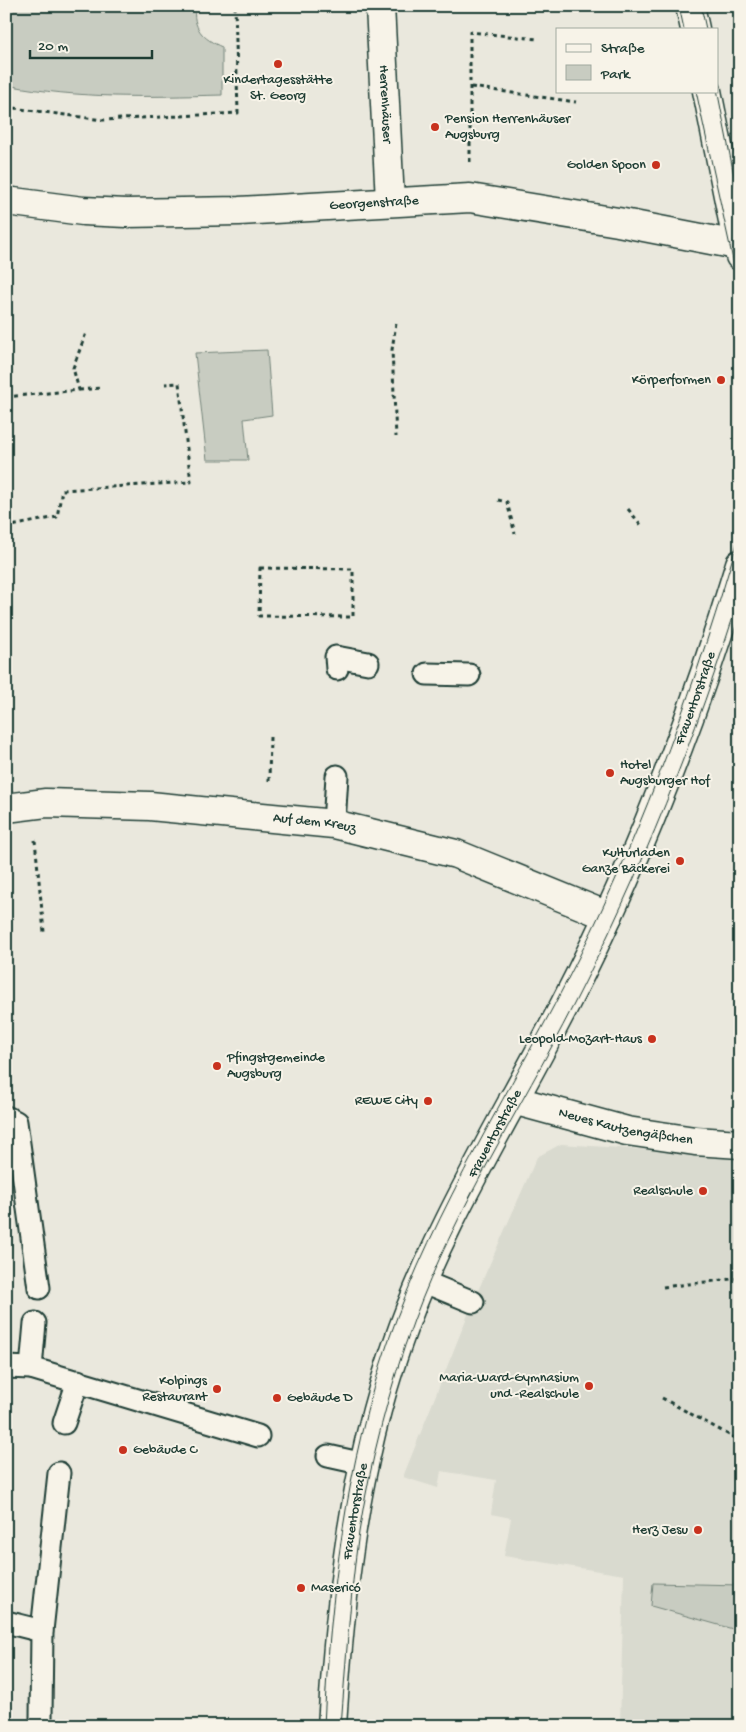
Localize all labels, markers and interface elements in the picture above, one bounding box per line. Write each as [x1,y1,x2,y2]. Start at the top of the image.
scale bar [30,28,152,60]
legend [556,28,718,92]
text: 20 m [38,38,68,56]
text: Straße [601,40,645,58]
marker: Kindertagesstätte St. Georg [272,58,284,70]
street label: Herrenhäuser [375,64,396,144]
text: Park [600,66,631,84]
place label: Kindertagesstätte St. Georg [224,72,333,105]
place label: Pension Herrenhäuser Augsburg [444,111,571,144]
marker: Pension Herrenhäuser Augsburg [429,121,441,133]
place label: Golden Spoon [567,157,646,174]
marker: Golden Spoon [650,159,662,171]
street label: Georgenstraße [329,192,420,214]
place label: Körperformen [632,372,711,389]
marker: Körperformen [715,374,727,386]
street label: Frauentorstraße [671,649,720,748]
place label: Hotel Augsburger Hof [620,757,712,790]
marker: Hotel Augsburger Hof [604,767,616,779]
street label: Auf dem Kreuz [272,810,359,838]
place label: Kulturladen Ganze Bäckerei [582,845,670,878]
marker: Kulturladen Ganze Bäckerei [674,855,686,867]
place label: Leopold-Mozart-Haus [519,1031,643,1048]
marker: Leopold-Mozart-Haus [646,1033,658,1045]
place label: Pfingstgemeinde Augsburg [226,1050,326,1083]
marker: Pfingstgemeinde Augsburg [211,1060,223,1072]
street label: Frauentorstraße [464,1086,526,1182]
place label: REWE City [355,1093,418,1110]
marker: REWE City [422,1095,434,1107]
street label: Neues Kautzengäßchen [557,1104,694,1149]
place label: Realschule [633,1183,694,1200]
marker: Realschule [697,1185,709,1197]
place label: Maria-Ward-Gymnasium und -Realschule [439,1370,580,1403]
place label: Kolpings Restaurant [142,1373,208,1406]
marker: Maria-Ward-Gymnasium und -Realschule [583,1380,595,1392]
marker: Kolpings Restaurant [211,1383,223,1395]
place label: Gebäude D [287,1390,354,1407]
marker: Gebäude D [271,1392,283,1404]
place label: Gebäude C [133,1442,199,1459]
marker: Gebäude C [117,1444,129,1456]
street label: Frauentorstraße [339,1461,373,1562]
place label: Herz Jesu [632,1522,688,1539]
marker: Herz Jesu [692,1524,704,1536]
place label: Masericó [311,1580,361,1597]
marker: Masericó [295,1582,307,1594]

